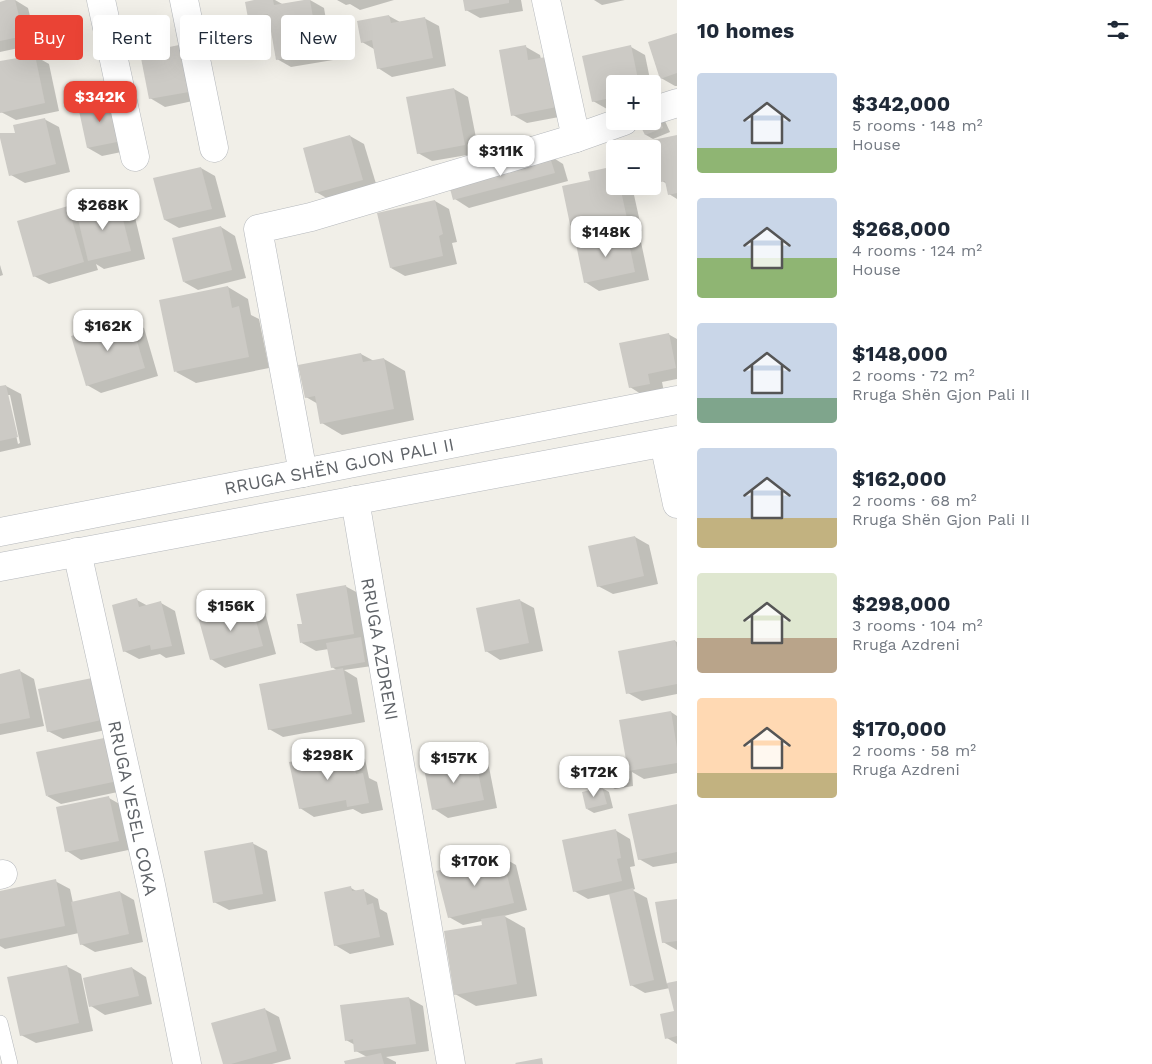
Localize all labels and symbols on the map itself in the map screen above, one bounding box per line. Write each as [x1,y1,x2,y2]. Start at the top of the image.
pin: $342K [65,80,135,123]
pin: $311K [466,134,536,177]
pin: $268K [68,188,138,231]
pin: $148K [571,216,641,258]
pin: $162K [73,310,143,352]
street label: RRUGA SHËN GJON PALI II [222,433,456,499]
street label: RRUGA AZDRENI [357,576,403,722]
pin: $156K [196,590,266,632]
street label: RRUGA VESEL COKA [104,719,162,898]
pin: $298K [293,738,363,781]
pin: $157K [419,742,489,784]
pin: $172K [559,756,629,798]
pin: $170K [440,844,510,887]

